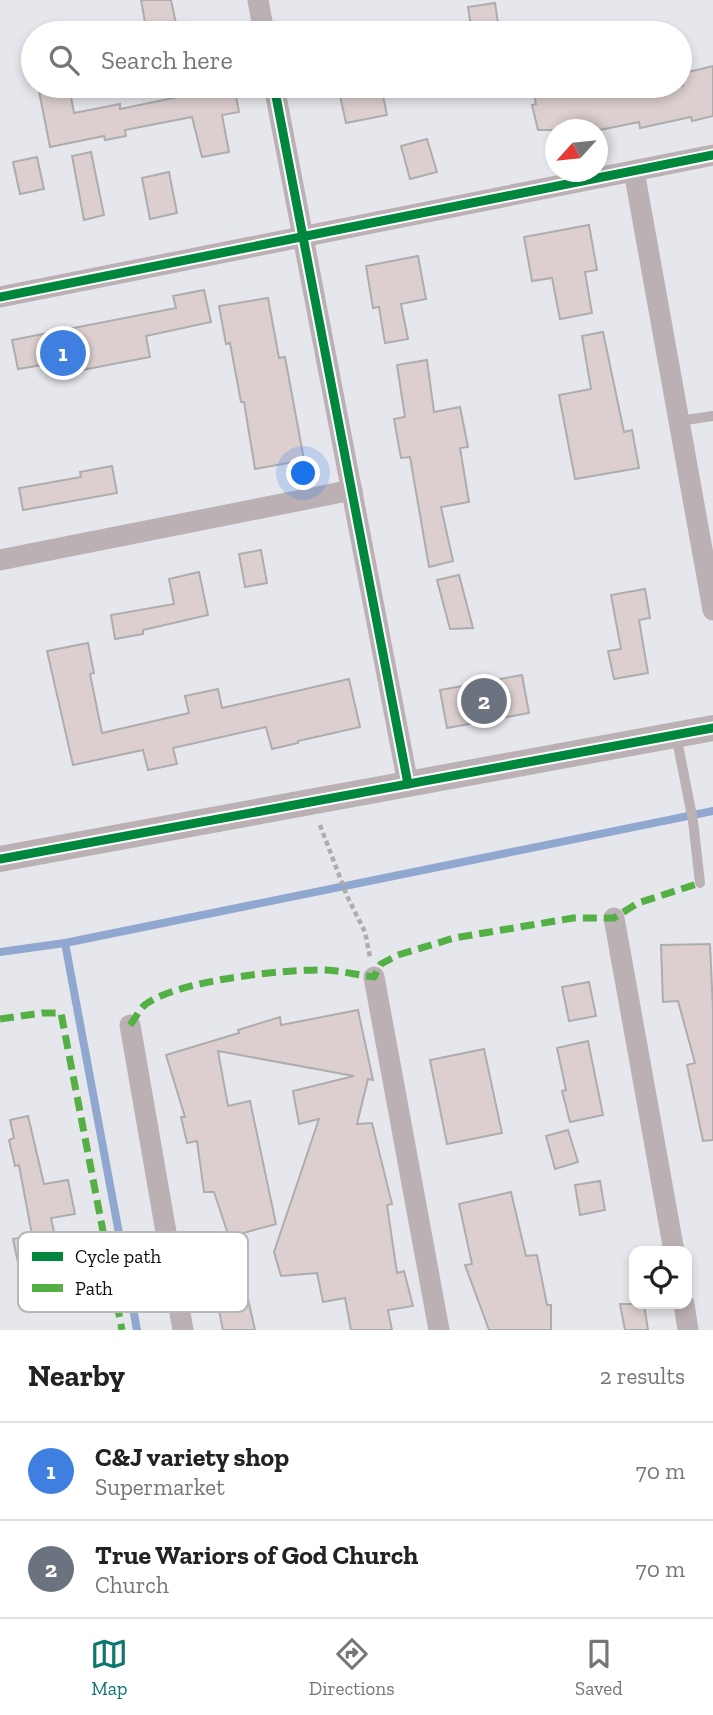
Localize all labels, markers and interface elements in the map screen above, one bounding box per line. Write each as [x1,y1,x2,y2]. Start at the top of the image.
search box [21,21,692,98]
icon: search [45,41,83,79]
text: Search here [101,44,233,76]
north arrow [545,119,608,182]
pin: 1 [40,327,86,379]
your location [286,456,320,490]
pin: 2 [461,675,507,727]
legend [18,1232,248,1312]
text: Cycle path [75,1245,161,1268]
map controls [629,1246,692,1309]
button: locate [629,1246,692,1309]
text: Path [75,1277,113,1300]
text: Nearby [28,1358,125,1394]
text: 2 results [600,1362,685,1390]
text: C&J variety shop [95,1441,289,1473]
text: 1 [46,1457,56,1485]
text: 70 m [636,1457,685,1485]
text: Supermarket [95,1473,225,1501]
text: True Wariors of God Church [95,1539,418,1571]
text: 2 [45,1555,57,1583]
text: 70 m [636,1555,685,1583]
text: Church [95,1571,169,1599]
tab: Map [90,1635,128,1700]
tab: Directions [309,1635,395,1700]
tab: Saved [575,1635,623,1700]

